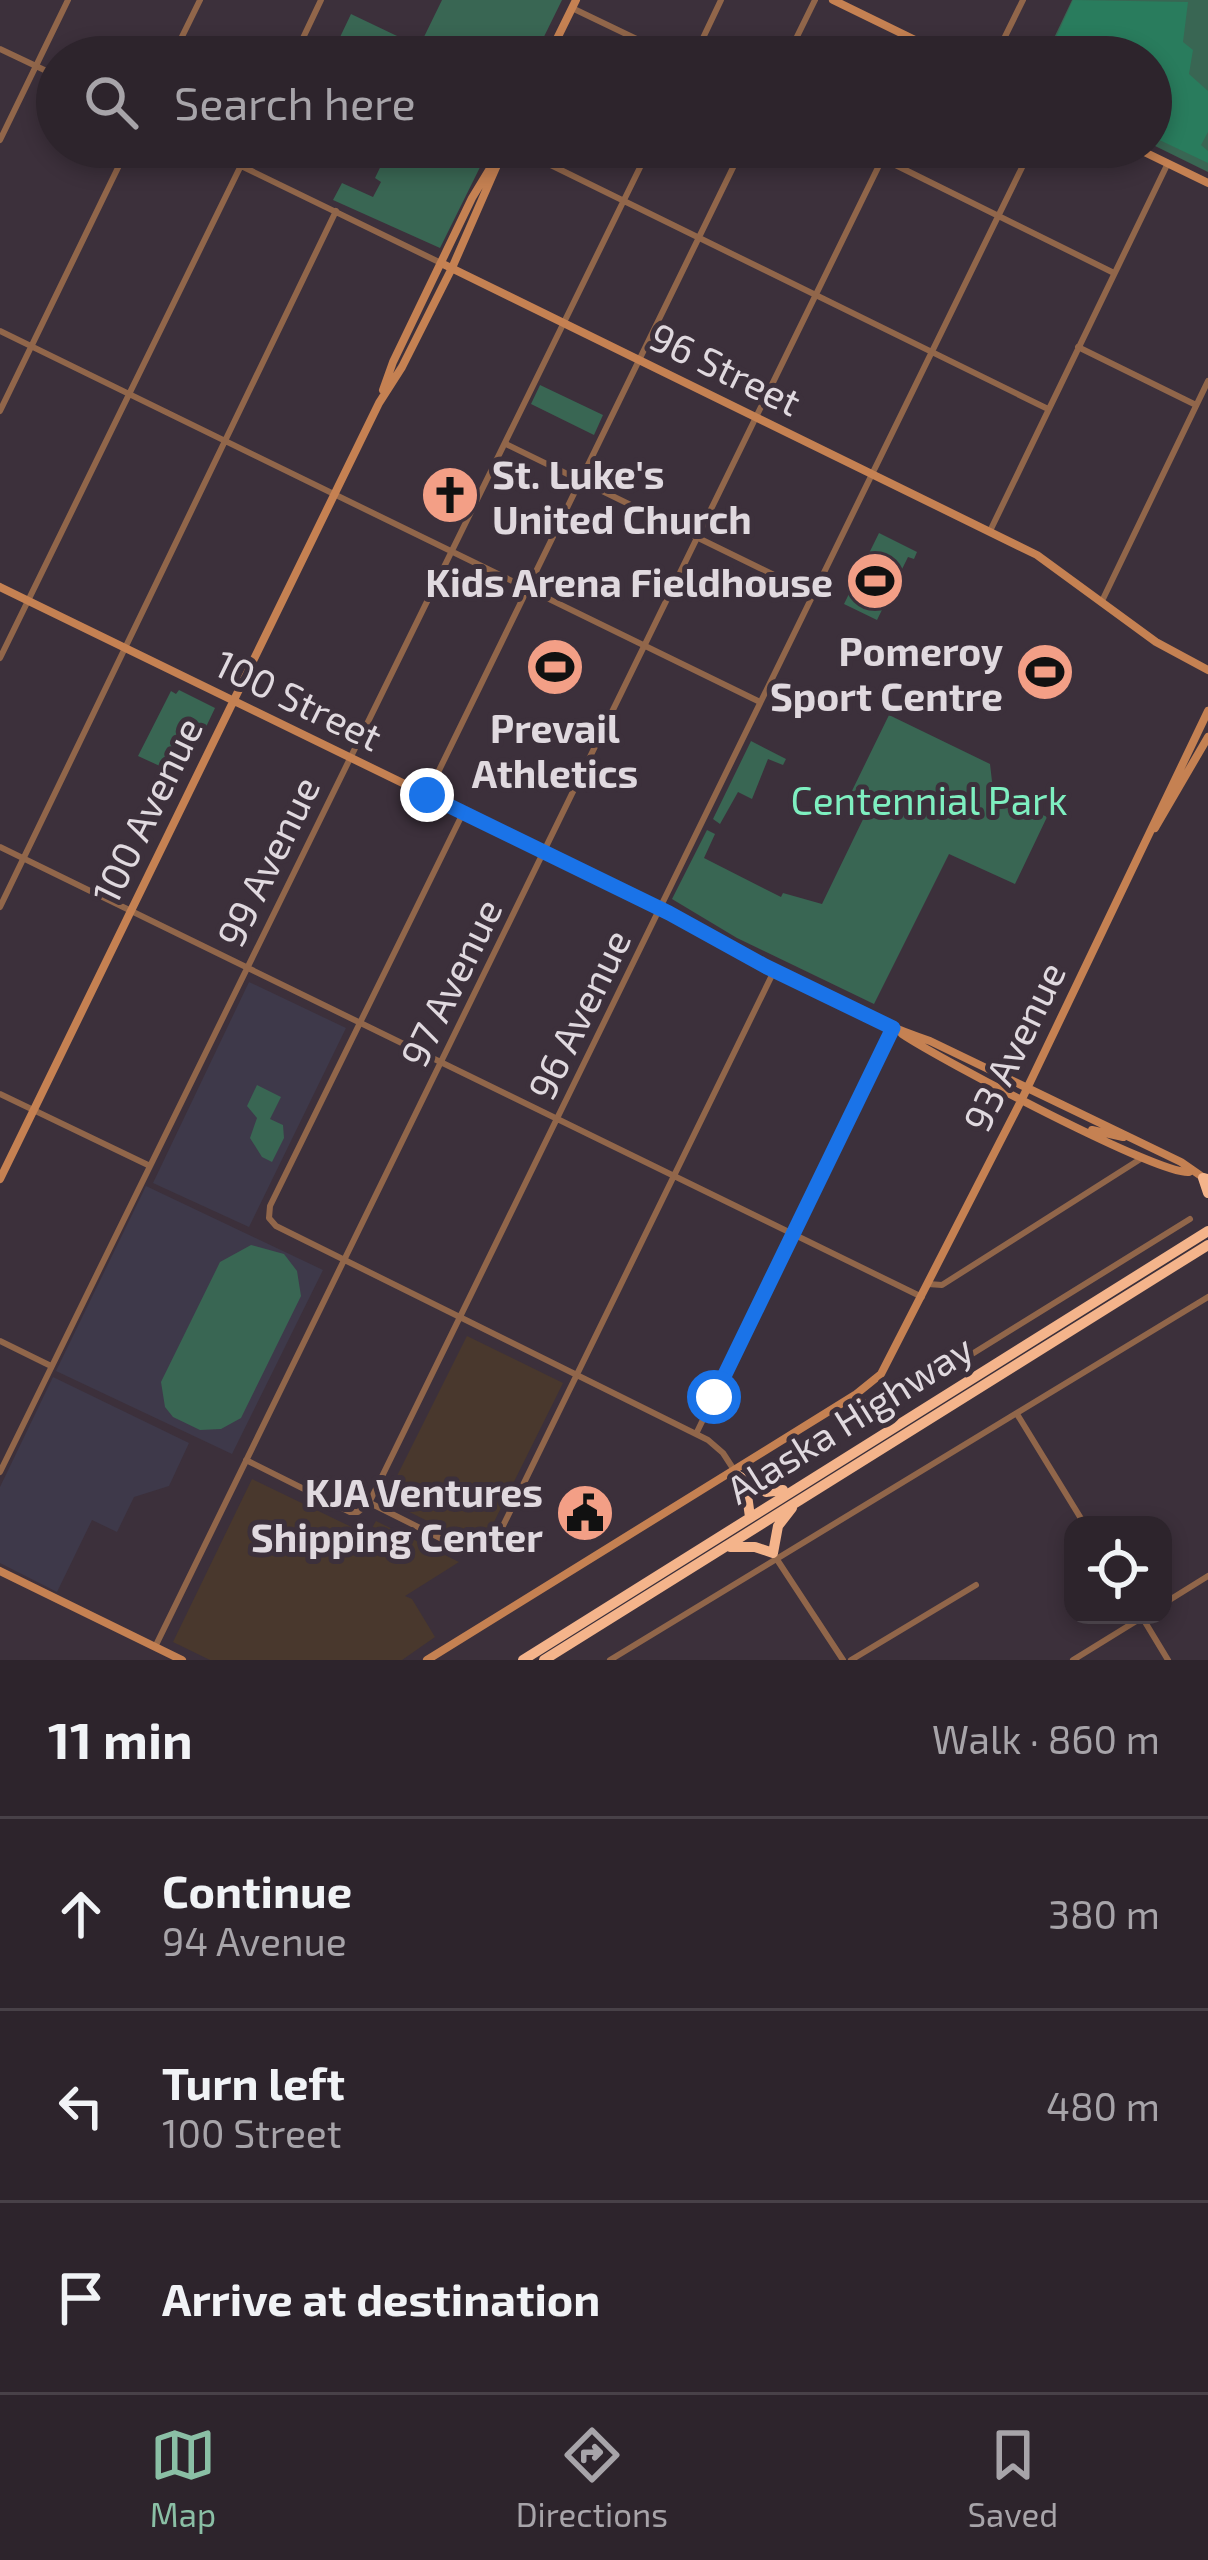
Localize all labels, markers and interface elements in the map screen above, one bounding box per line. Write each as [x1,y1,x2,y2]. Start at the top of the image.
search box [36,36,1172,168]
icon: search [78,69,144,135]
text: Search here [174,75,416,129]
street label: 96 Street [643,311,809,425]
place label: St. Luke's United Church [492,450,752,542]
church icon: St. Luke's United Church [419,464,481,526]
sports icon: Kids Arena Fieldhouse [844,550,906,612]
place label: Kids Arena Fieldhouse [425,558,833,605]
place label: Pomeroy Sport Centre [770,627,1003,719]
sports icon: Prevail Athletics [524,636,586,698]
street label: 100 Street [208,639,390,759]
sports icon: Pomeroy Sport Centre [1014,641,1076,703]
place label: Prevail Athletics [472,704,638,796]
street label: 100 Avenue [81,709,211,911]
street label: 99 Avenue [206,768,328,954]
route end [400,768,454,822]
park label: Centennial Park [790,776,1068,823]
street label: 97 Avenue [389,890,511,1074]
street label: 96 Avenue [517,921,639,1107]
street label: 93 Avenue [952,954,1074,1138]
street label: Alaska Highway [717,1324,981,1512]
route start [687,1370,741,1424]
place label: KJA Ventures Shipping Center [251,1468,543,1560]
public building icon: KJA Ventures Shipping Center [554,1482,616,1544]
map controls [1064,1516,1172,1624]
button: locate [1064,1516,1172,1624]
text: 11 min [48,1708,193,1769]
text: Walk · 860 m [932,1715,1160,1762]
text: Continue [162,1863,352,1917]
icon: ahead [48,1881,114,1947]
text: 380 m [1048,1890,1160,1937]
text: 94 Avenue [162,1917,347,1964]
text: Turn left [162,2055,345,2109]
icon: left [48,2073,114,2139]
text: 480 m [1046,2082,1160,2129]
text: 100 Street [162,2109,342,2156]
icon: arrive [48,2265,114,2331]
text: Arrive at destination [162,2271,600,2325]
tab: Map [150,2422,216,2534]
tab: Directions [516,2422,668,2534]
tab: Saved [968,2422,1058,2534]

